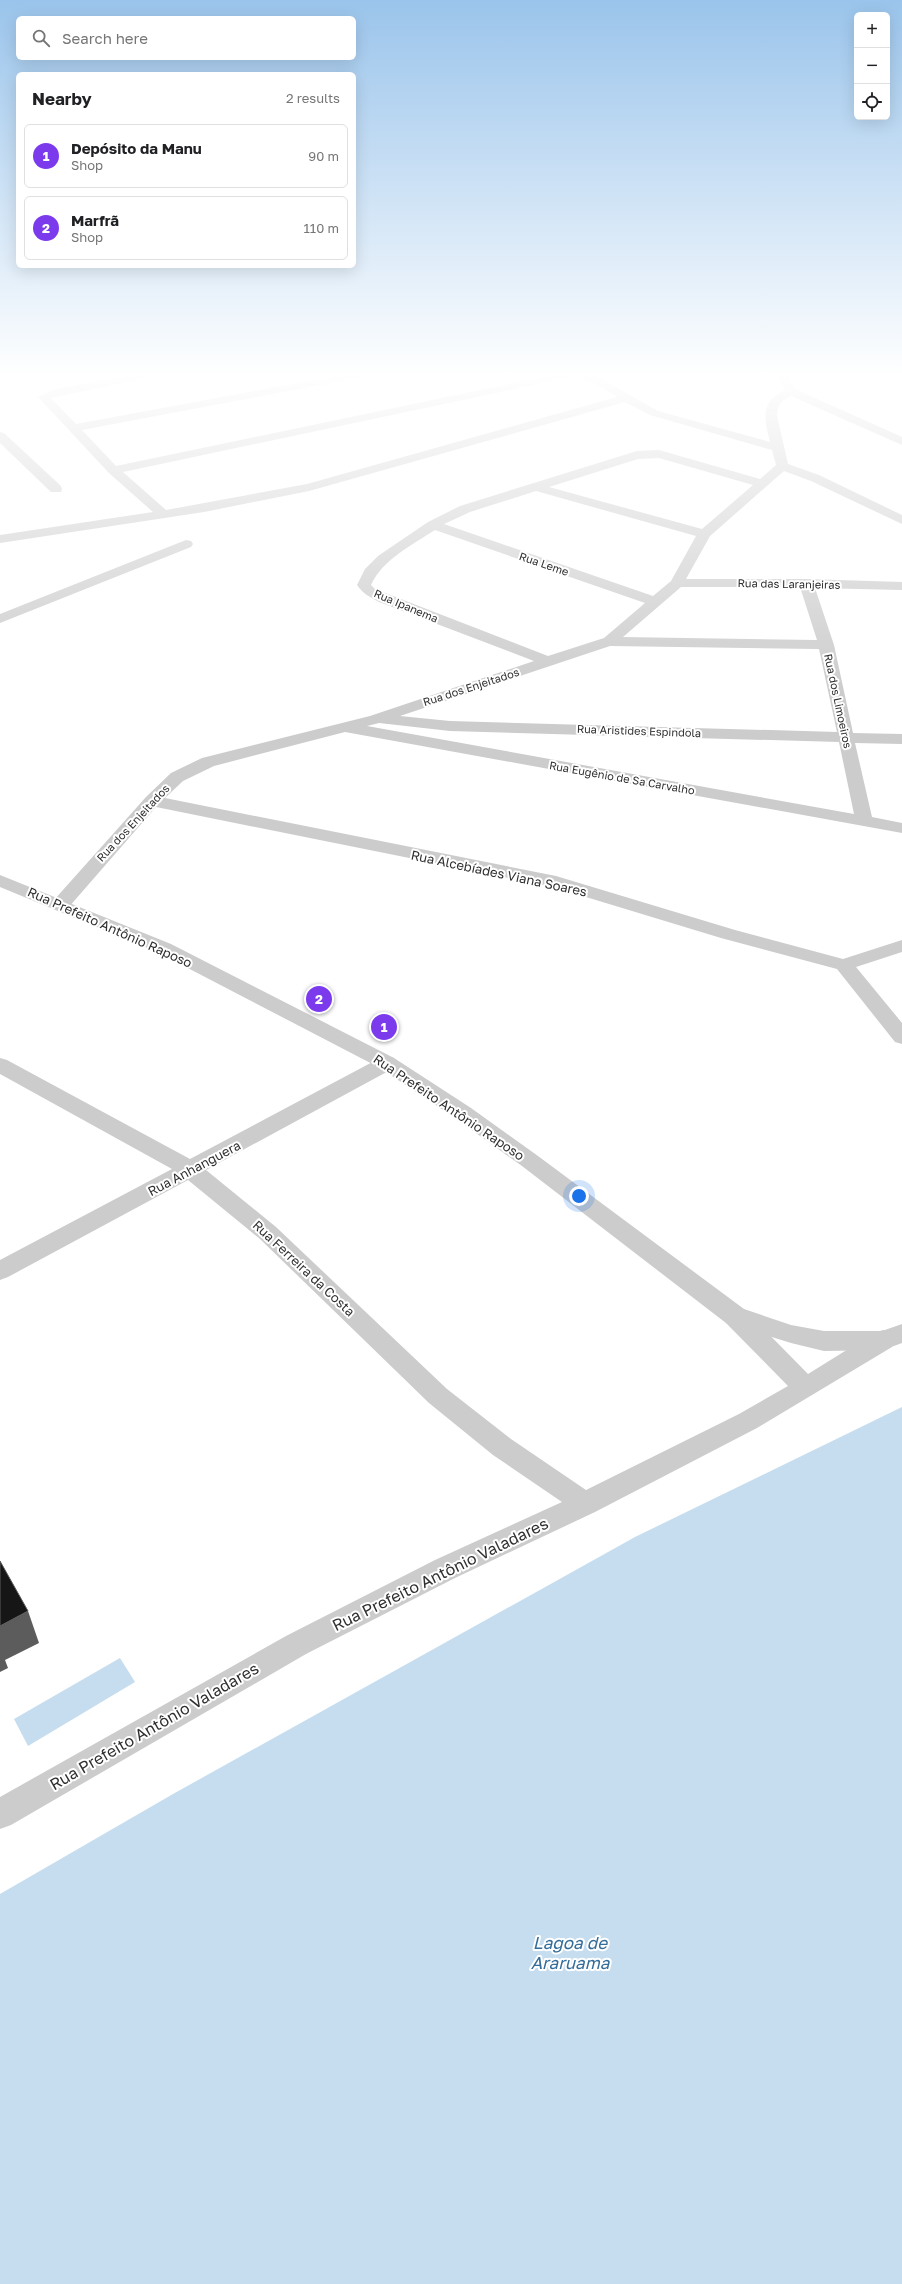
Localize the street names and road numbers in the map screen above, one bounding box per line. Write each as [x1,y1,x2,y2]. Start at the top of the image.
street label: Rua Leme [518,549,571,578]
street label: Rua das Laranjeiras [738,576,841,591]
street label: Rua Ipanema [372,586,440,625]
street label: Rua dos Limoeiros [822,652,855,750]
street label: Rua dos Enjeitados [421,665,521,708]
street label: Rua Aristides Espindola [577,722,701,739]
street label: Rua Eugênio de Sa Carvalho [548,758,696,797]
street label: Rua dos Enjeitados [94,781,172,864]
street label: Rua Alcebíades Viana Soares [409,847,589,900]
street label: Rua Prefeito Antônio Raposo [25,883,195,971]
street label: Rua Prefeito Antônio Raposo [371,1050,528,1164]
street label: Rua Anhanguera [145,1137,243,1199]
street label: Rua Ferreira da Costa [250,1217,358,1319]
street label: Rua Prefeito Antônio Valadares [329,1513,551,1635]
street label: Rua Prefeito Antônio Valadares [46,1658,262,1794]

